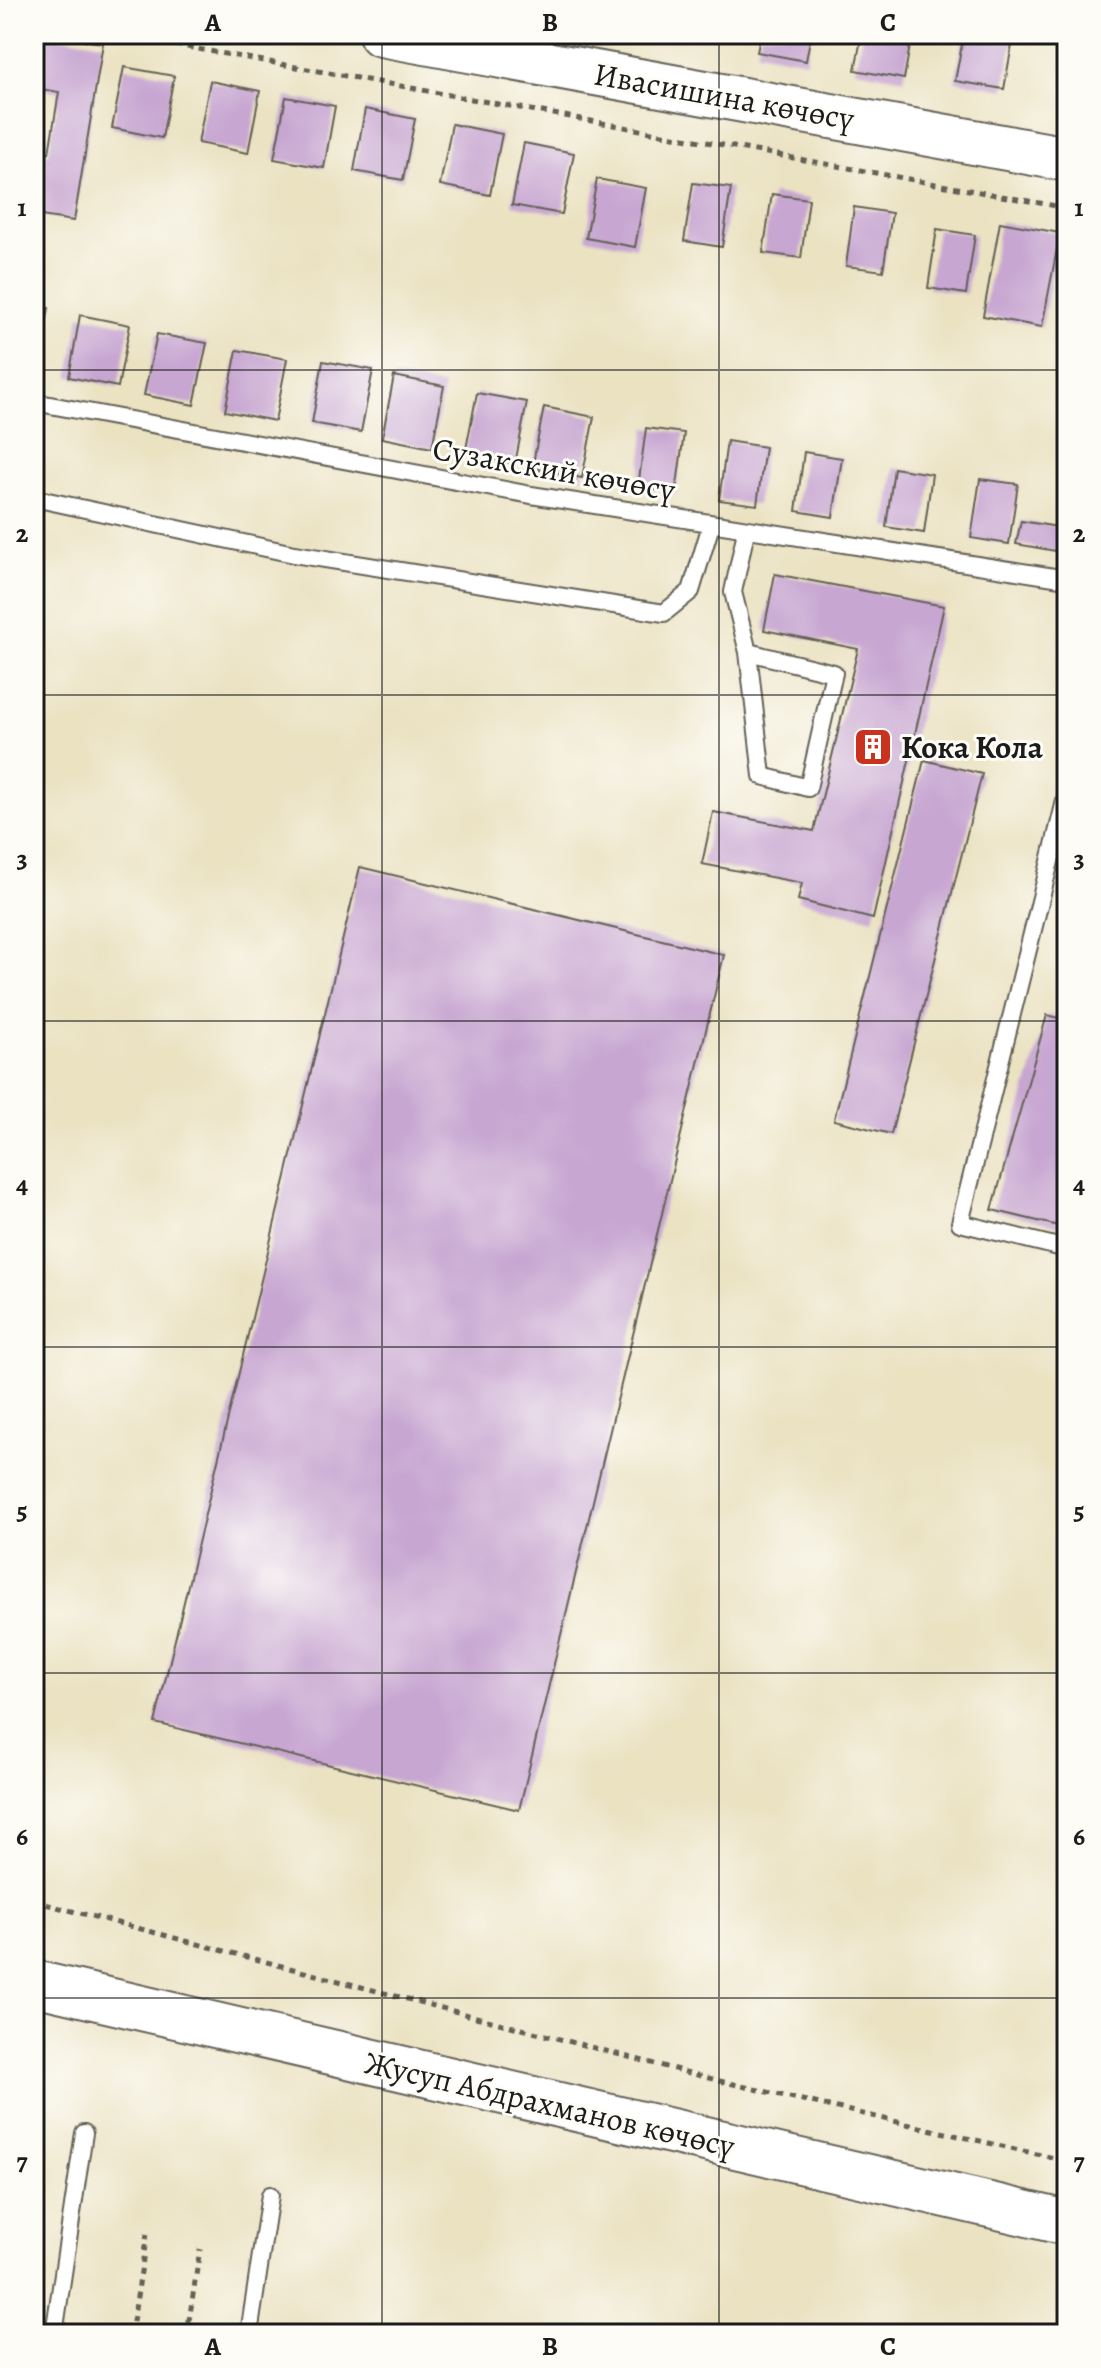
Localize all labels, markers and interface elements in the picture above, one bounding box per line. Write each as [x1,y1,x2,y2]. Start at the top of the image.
text: A [204,5,222,40]
text: B [542,5,558,40]
text: C [880,5,896,40]
street label: Ивасишина көчөсү [591,51,858,141]
text: 1 [17,190,27,225]
text: 1 [1074,190,1084,225]
street label: Сузакский көчөсү [429,426,679,512]
text: 2 [16,516,29,551]
text: 2 [1073,516,1086,551]
place label: Кока Кола [901,725,1044,769]
building icon: Кока Кола [852,726,894,768]
text: 3 [16,841,28,876]
text: 3 [1073,841,1085,876]
text: 4 [16,1167,28,1202]
text: 4 [1073,1167,1085,1202]
text: 5 [16,1493,28,1528]
text: 5 [1073,1493,1085,1528]
text: 6 [16,1819,28,1854]
text: 6 [1073,1819,1085,1854]
street label: Жусуп Абдрахманов көчөсү [361,2040,740,2168]
text: 7 [16,2144,28,2179]
text: 7 [1073,2144,1085,2179]
text: A [204,2329,222,2364]
text: B [542,2329,558,2364]
text: C [880,2329,896,2364]

